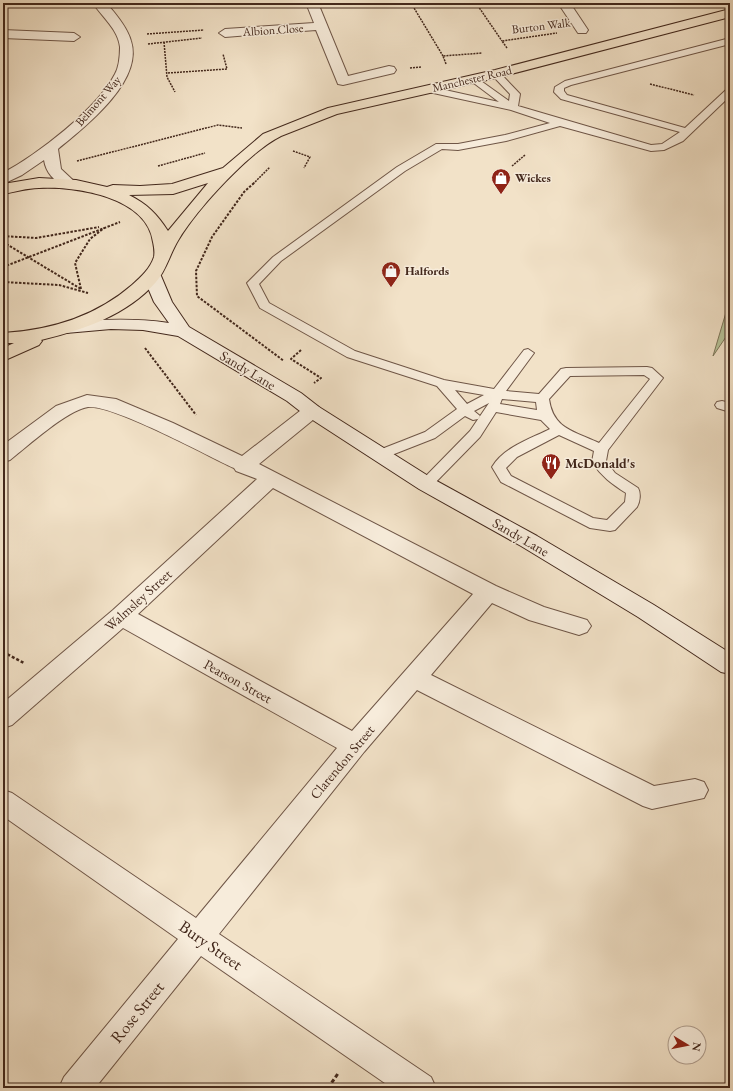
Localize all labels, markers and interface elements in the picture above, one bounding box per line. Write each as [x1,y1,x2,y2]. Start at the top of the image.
street label: Burton Walk [511,14,572,38]
street label: Albion Close [241,20,304,40]
street label: Manchester Road [431,62,514,96]
street label: Belmont Way [72,72,125,130]
shop icon: Wickes [490,167,512,195]
place label: Wickes [515,170,551,186]
shop icon: Halfords [380,260,402,288]
place label: Halfords [405,263,449,279]
street label: Sandy Lane [217,346,280,394]
restaurant icon: McDonald's [540,452,562,480]
place label: McDonald's [565,454,635,472]
street label: Sandy Lane [490,514,553,561]
street label: Walmsley Street [101,565,176,635]
street label: Pearson Street [201,655,276,707]
street label: Clarendon Street [306,721,379,803]
street label: Bury Street [175,915,248,975]
street label: Rose Street [105,976,169,1047]
north arrow [667,1025,707,1065]
text: N [689,1041,705,1052]

